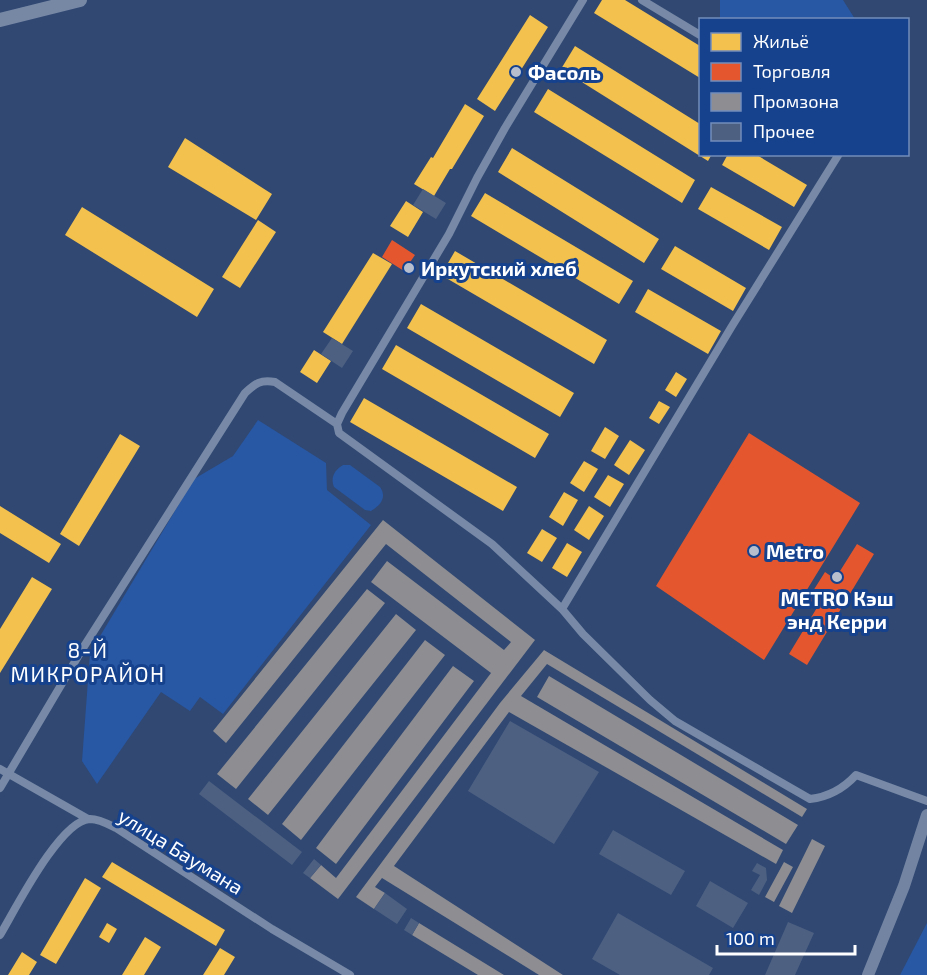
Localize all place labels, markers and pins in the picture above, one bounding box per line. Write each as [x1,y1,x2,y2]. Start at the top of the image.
place label: Фасоль [528,60,601,84]
marker: Фасоль [509,65,523,79]
place label: Иркутский хлеб [421,256,577,280]
marker: Иркутский хлеб [402,261,416,275]
place label: Metro [766,539,824,563]
marker: Metro [747,544,761,558]
marker: METRO Кэш энд Керри [830,570,844,584]
place label: METRO Кэш энд Керри [780,586,894,633]

